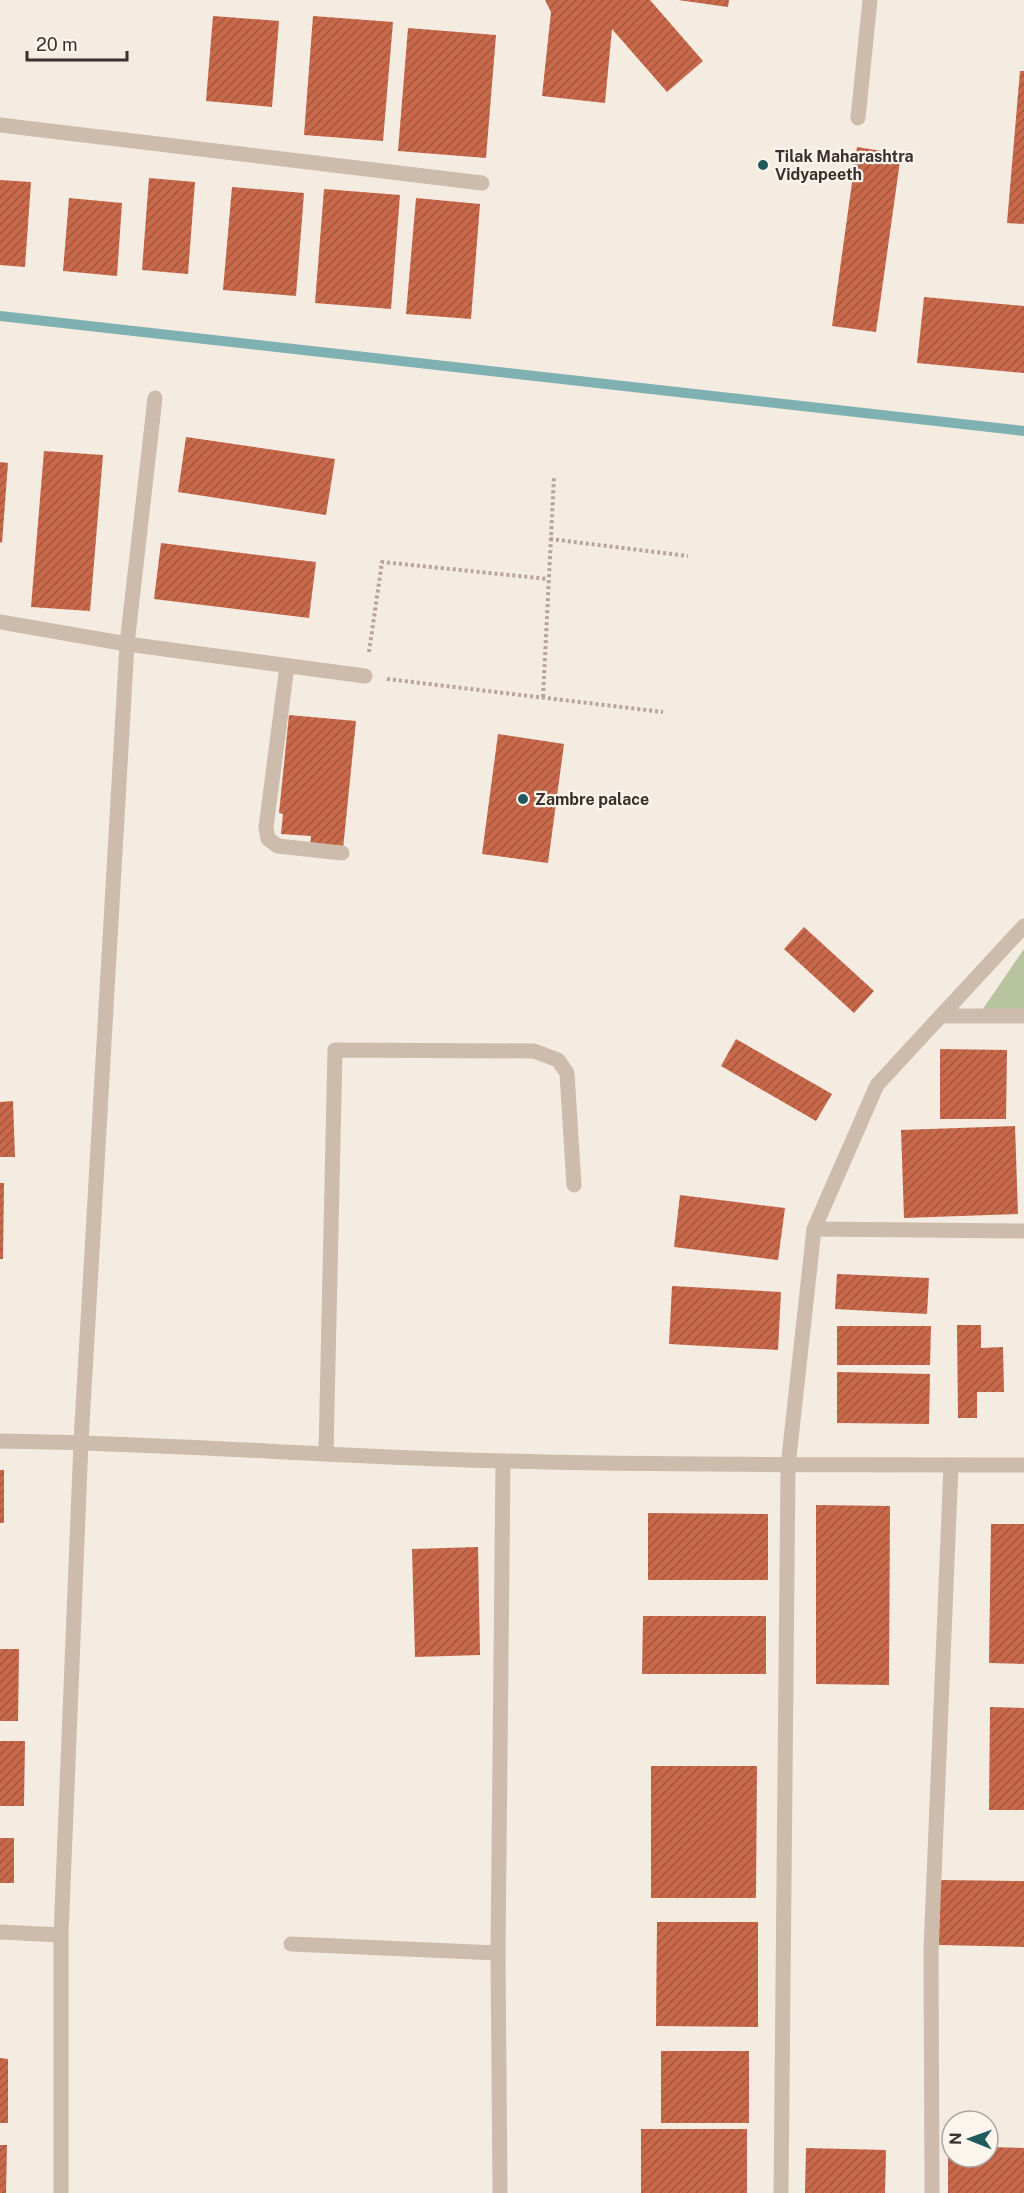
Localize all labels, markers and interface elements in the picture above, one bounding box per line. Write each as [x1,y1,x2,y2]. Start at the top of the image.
scale bar [27,24,128,62]
text: 20 m [36,34,78,55]
place label: Tilak Maharashtra Vidyapeeth [775,147,914,184]
marker: Tilak Maharashtra Vidyapeeth [756,158,770,172]
place label: Zambre palace [535,790,649,809]
marker: Zambre palace [516,792,530,806]
north arrow [940,2109,1000,2169]
text: N [946,2132,965,2145]

